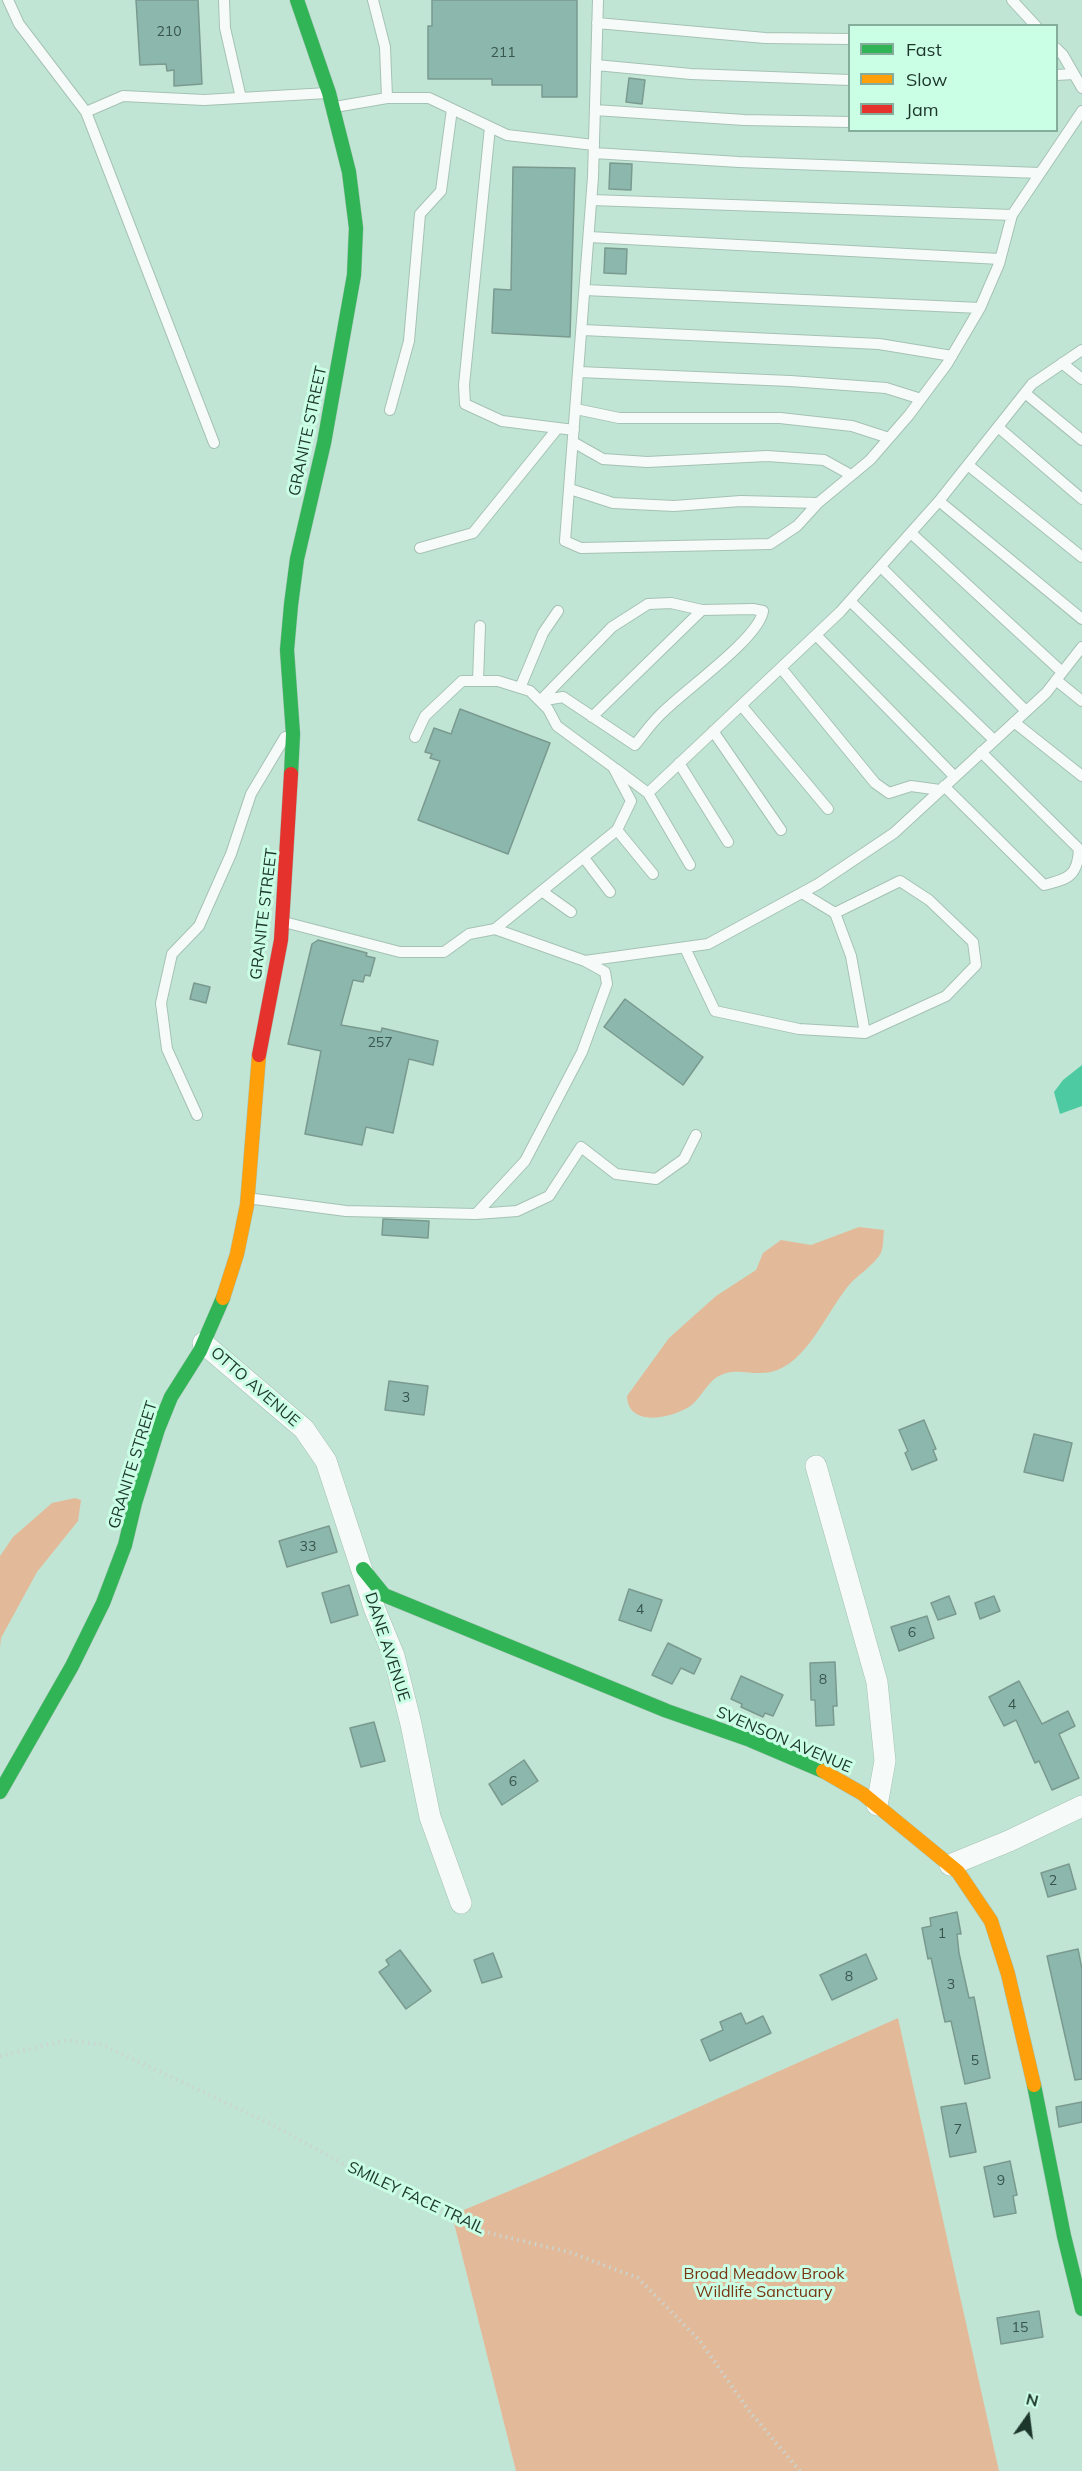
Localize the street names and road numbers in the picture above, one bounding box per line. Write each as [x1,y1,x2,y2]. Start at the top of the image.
street label: GRANITE STREET [285,364,331,498]
street label: GRANITE STREET [246,847,282,981]
street label: OTTO AVENUE [207,1343,303,1431]
street label: GRANITE STREET [104,1399,162,1531]
street label: DANE AVENUE [360,1590,414,1704]
street label: SVENSON AVENUE [713,1703,855,1777]
street label: SMILEY FACE TRAIL [344,2158,488,2238]

